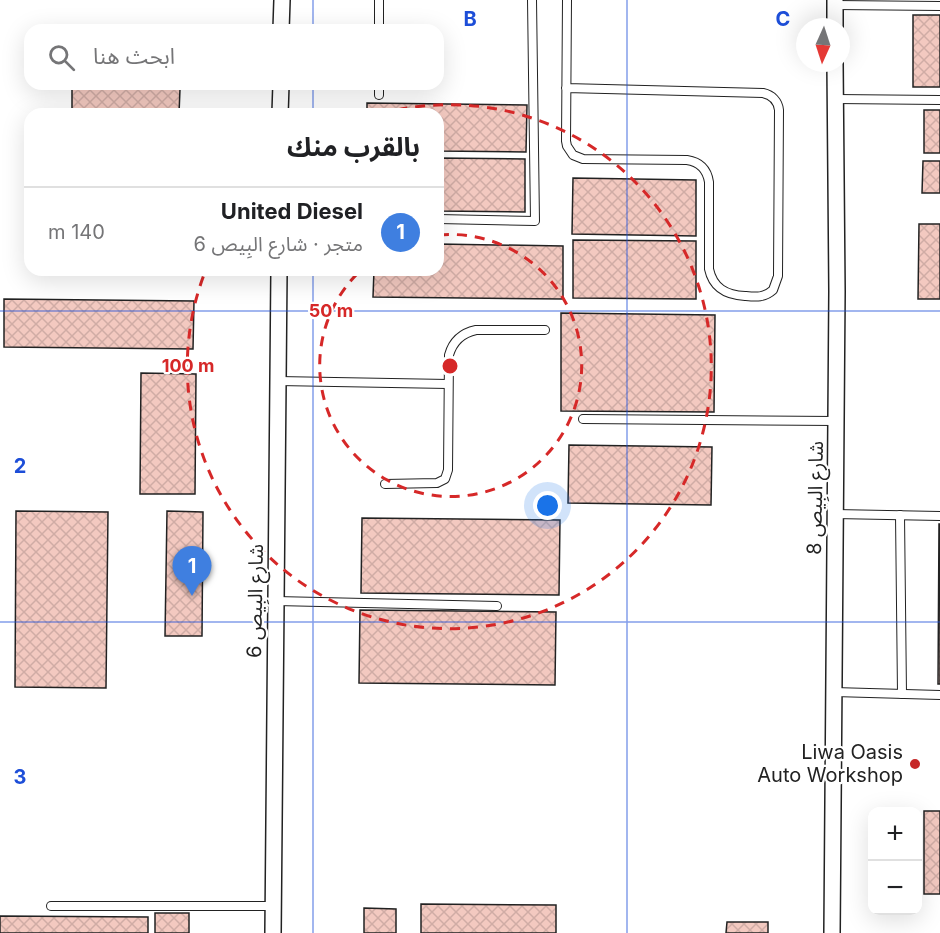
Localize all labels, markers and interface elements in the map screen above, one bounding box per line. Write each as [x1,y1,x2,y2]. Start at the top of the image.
text: B [463,7,477,31]
text: C [776,7,790,31]
north arrow [796,18,850,72]
search box [24,24,444,90]
icon: search [45,41,78,74]
text: ابحث هنا [93,43,175,69]
text: بالقرب منك [287,131,420,162]
text: United Diesel [221,198,363,224]
text: 140 m [48,220,105,244]
text: 1 [396,220,405,244]
text: متجر · شارع البِيص 6 [193,232,363,256]
text: 50 m [309,300,353,321]
text: 100 m [162,355,214,376]
centre of rings [440,356,460,376]
street label: شارع البِيص 8 [802,441,831,555]
text: 2 [14,454,26,478]
your location [533,491,562,520]
street label: شارع البِيص 6 [242,544,271,658]
pin: 1 [172,546,212,596]
place label: Liwa Oasis Auto Workshop [757,740,903,787]
marker: Liwa Oasis Auto Workshop [908,757,922,771]
text: 3 [14,765,26,789]
map controls [868,807,922,915]
button: + [868,807,922,861]
button: − [868,861,922,915]

